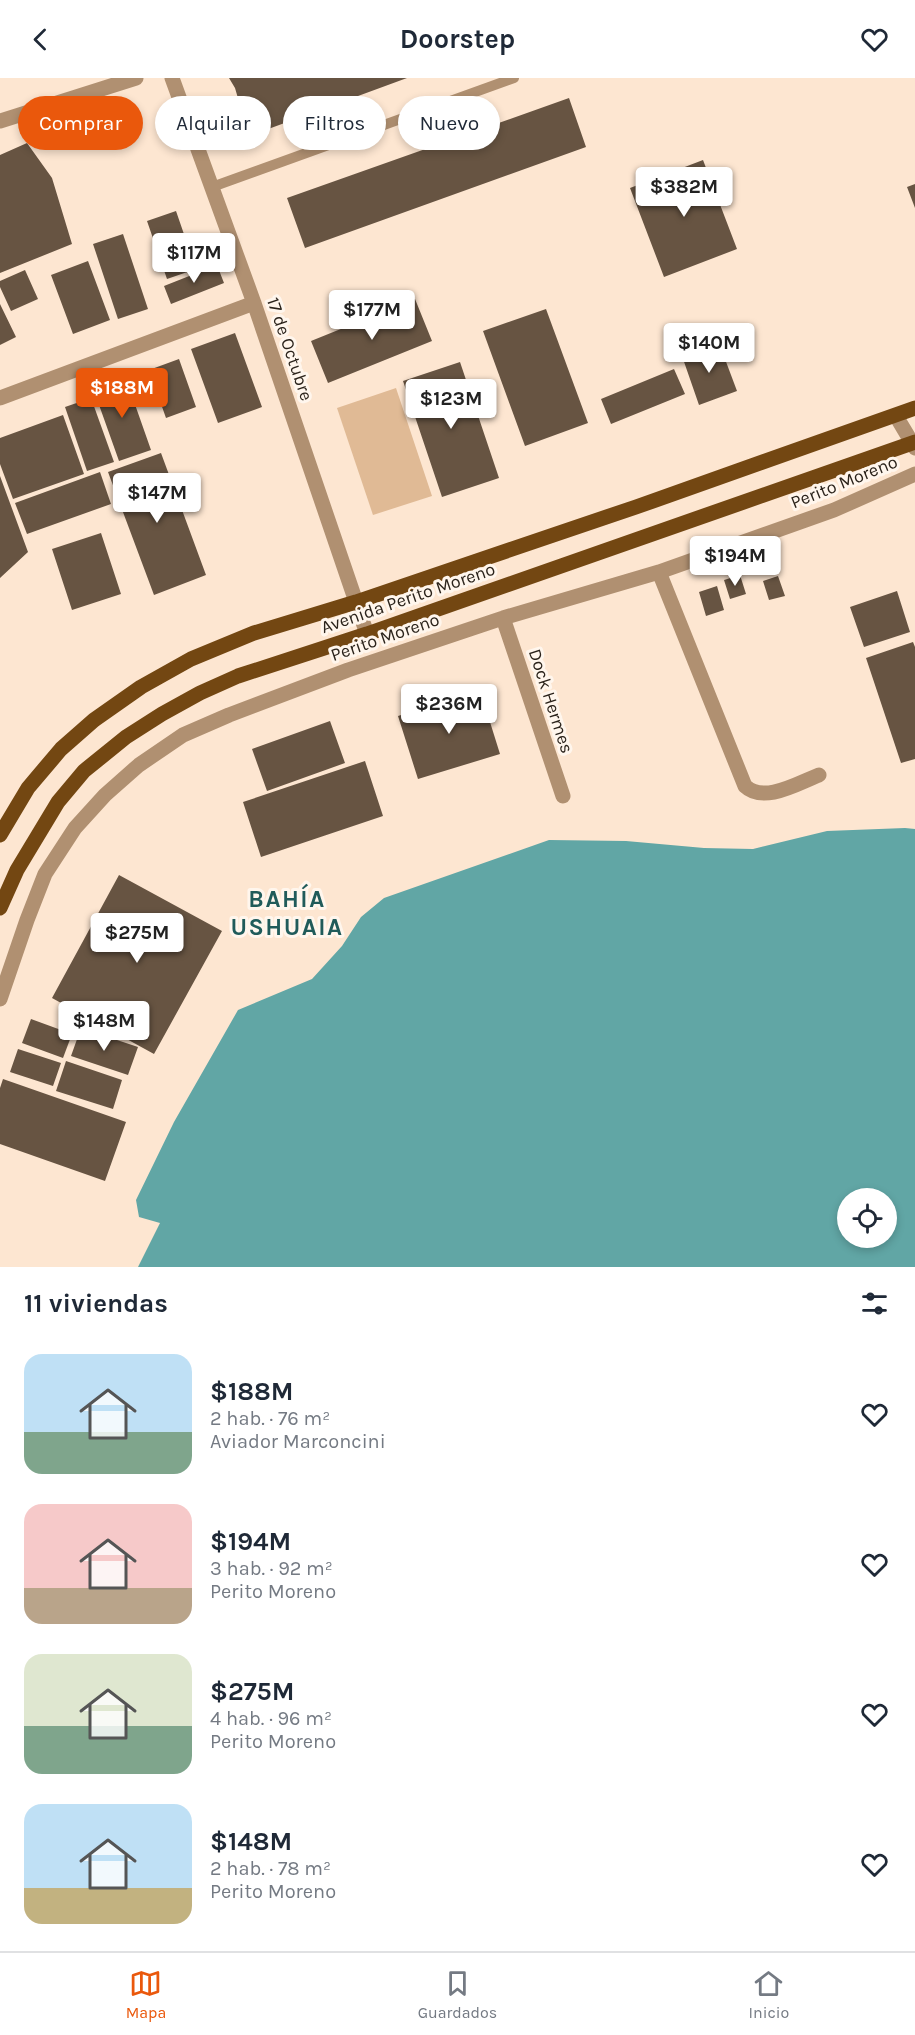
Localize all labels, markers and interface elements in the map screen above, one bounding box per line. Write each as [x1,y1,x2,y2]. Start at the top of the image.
icon: back [24,23,57,56]
text: Doorstep [400,23,515,55]
icon: heart [858,23,891,56]
chip: Comprar [18,96,143,150]
chip: Alquilar [155,96,271,150]
chip: Filtros [283,96,386,150]
chip: Nuevo [398,96,500,150]
pin: $382M [642,167,726,218]
text: $382M [650,175,718,198]
pin: $117M [152,233,236,284]
text: $117M [166,241,222,264]
pin: $177M [330,290,414,341]
street label: 17 de Octubre [262,294,318,404]
text: $177M [343,298,401,321]
pin: $140M [667,323,751,374]
text: $140M [678,331,740,354]
pin: $188M [80,368,164,419]
text: $188M [90,376,154,399]
pin: $123M [409,379,493,430]
text: $123M [420,387,482,410]
street label: Perito Moreno [787,451,901,513]
pin: $147M [115,473,199,524]
text: $147M [127,481,187,504]
pin: $194M [693,536,777,587]
text: $194M [704,544,766,567]
street label: Avenida Perito Moreno [318,558,498,638]
street label: Perito Moreno [328,608,442,666]
street label: Dock Hermes [524,646,578,756]
pin: $236M [407,684,491,735]
text: $236M [415,692,483,715]
district label: BAHÍA USHUAIA [230,883,344,941]
pin: $275M [95,913,179,964]
text: $275M [105,921,169,944]
pin: $148M [62,1001,146,1052]
text: $148M [72,1009,136,1032]
map controls [837,1188,897,1248]
button: locate [837,1188,897,1248]
icon: filters [858,1287,891,1320]
text: 11 viviendas [24,1288,168,1319]
text: $188M [210,1376,294,1407]
icon: home [72,1378,144,1450]
icon: heart [858,1398,891,1431]
text: 2 hab. · 76 m² [210,1407,330,1430]
text: Aviador Marconcini [210,1430,386,1453]
text: $194M [210,1526,291,1557]
icon: home [72,1528,144,1600]
icon: heart [858,1548,891,1581]
text: 3 hab. · 92 m² [210,1557,333,1580]
text: Perito Moreno [210,1580,336,1603]
text: $275M [210,1676,294,1707]
icon: home [72,1678,144,1750]
icon: heart [858,1698,891,1731]
text: 4 hab. · 96 m² [210,1707,332,1730]
text: Perito Moreno [210,1730,336,1753]
text: $148M [210,1826,292,1857]
icon: home [72,1828,144,1900]
icon: heart [858,1848,891,1881]
text: 2 hab. · 78 m² [210,1857,331,1880]
text: Perito Moreno [210,1880,336,1903]
tab: Mapa [126,1967,166,2022]
tab: Guardados [418,1967,497,2022]
tab: Inicio [749,1967,789,2022]

